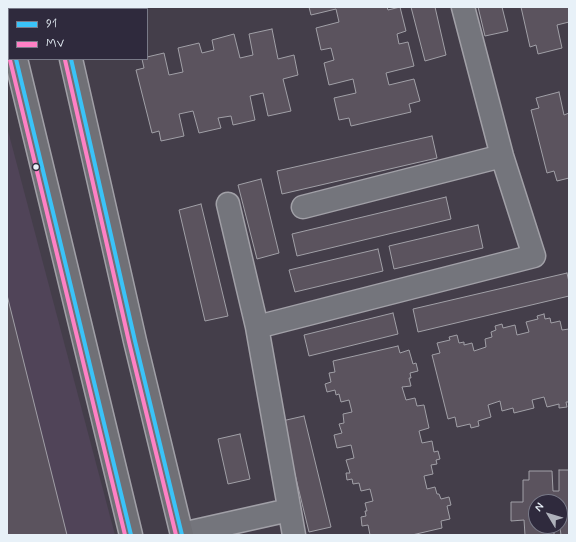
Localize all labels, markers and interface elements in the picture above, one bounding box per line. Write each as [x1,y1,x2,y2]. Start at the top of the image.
legend [8,8,148,60]
text: 91 [46,16,57,32]
text: MV [46,36,64,52]
unlabelled marker [31,162,41,172]
north arrow [528,494,568,534]
text: N [532,500,547,514]

